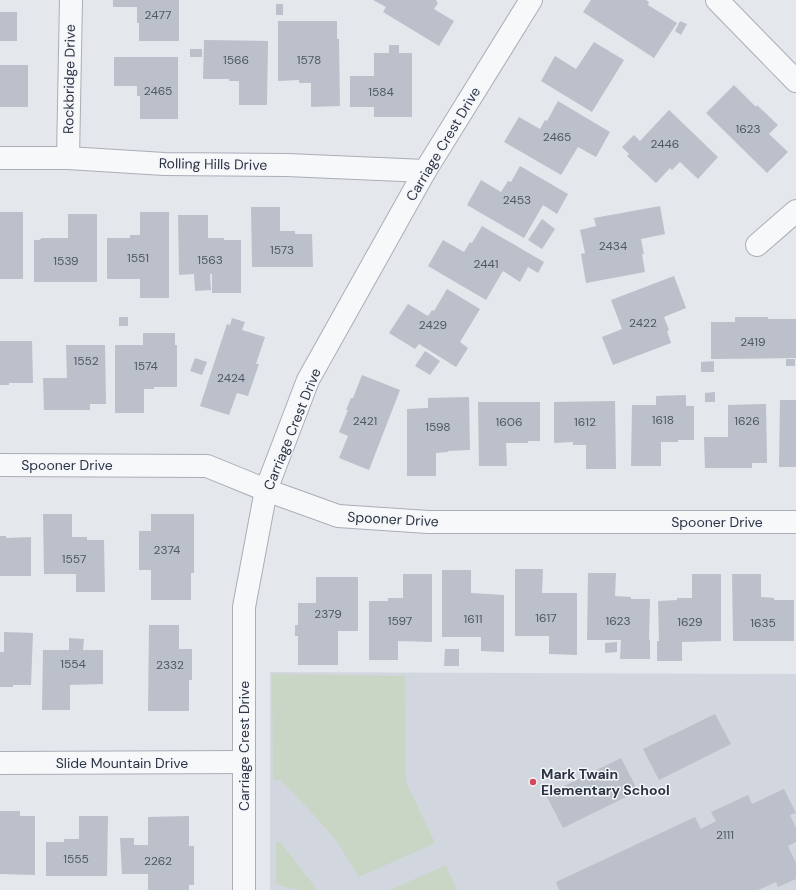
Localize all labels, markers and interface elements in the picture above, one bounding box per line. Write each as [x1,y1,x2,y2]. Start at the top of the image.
house number: 2477 [145,7,171,23]
street label: Rockbridge Drive [59,24,79,134]
house number: 1566 [223,52,249,68]
house number: 1578 [297,52,321,68]
house number: 2465 [144,83,172,99]
house number: 1584 [368,84,394,100]
street label: Carriage Crest Drive [402,84,484,204]
house number: 1623 [736,121,760,137]
house number: 2465 [543,129,571,145]
house number: 2446 [651,136,679,152]
street label: Rolling Hills Drive [159,154,267,174]
house number: 2453 [503,192,531,208]
house number: 2434 [599,238,627,254]
house number: 1573 [270,242,294,258]
house number: 1551 [127,250,149,266]
house number: 1563 [197,252,223,268]
house number: 1539 [53,253,79,269]
house number: 2441 [473,256,499,272]
house number: 2422 [629,315,657,331]
house number: 2429 [419,317,447,333]
house number: 2419 [740,334,766,350]
house number: 1552 [73,353,99,369]
house number: 1574 [134,358,158,374]
street label: Carriage Crest Drive [259,365,325,493]
house number: 2424 [217,370,245,386]
house number: 1618 [652,412,674,428]
house number: 2421 [353,413,377,429]
house number: 1626 [734,413,760,429]
house number: 1606 [495,414,523,430]
house number: 1612 [574,414,596,430]
house number: 1598 [425,419,451,435]
street label: Spooner Drive [21,456,113,474]
street label: Spooner Drive [347,508,439,530]
street label: Spooner Drive [671,513,763,531]
house number: 2374 [154,542,180,558]
house number: 1557 [62,551,86,567]
house number: 2379 [314,606,342,622]
house number: 1617 [535,610,557,626]
house number: 1611 [464,611,482,627]
house number: 1597 [388,613,412,629]
house number: 1623 [606,613,630,629]
house number: 1629 [677,614,703,630]
house number: 1635 [750,615,776,631]
house number: 1554 [60,656,86,672]
house number: 2332 [156,657,184,673]
street label: Carriage Crest Drive [235,681,253,811]
street label: Slide Mountain Drive [56,754,188,772]
place label: Mark Twain Elementary School [541,765,670,799]
marker: Mark Twain Elementary School [528,777,538,787]
house number: 2111 [716,827,734,843]
house number: 1555 [63,851,89,867]
house number: 2262 [144,853,172,869]

